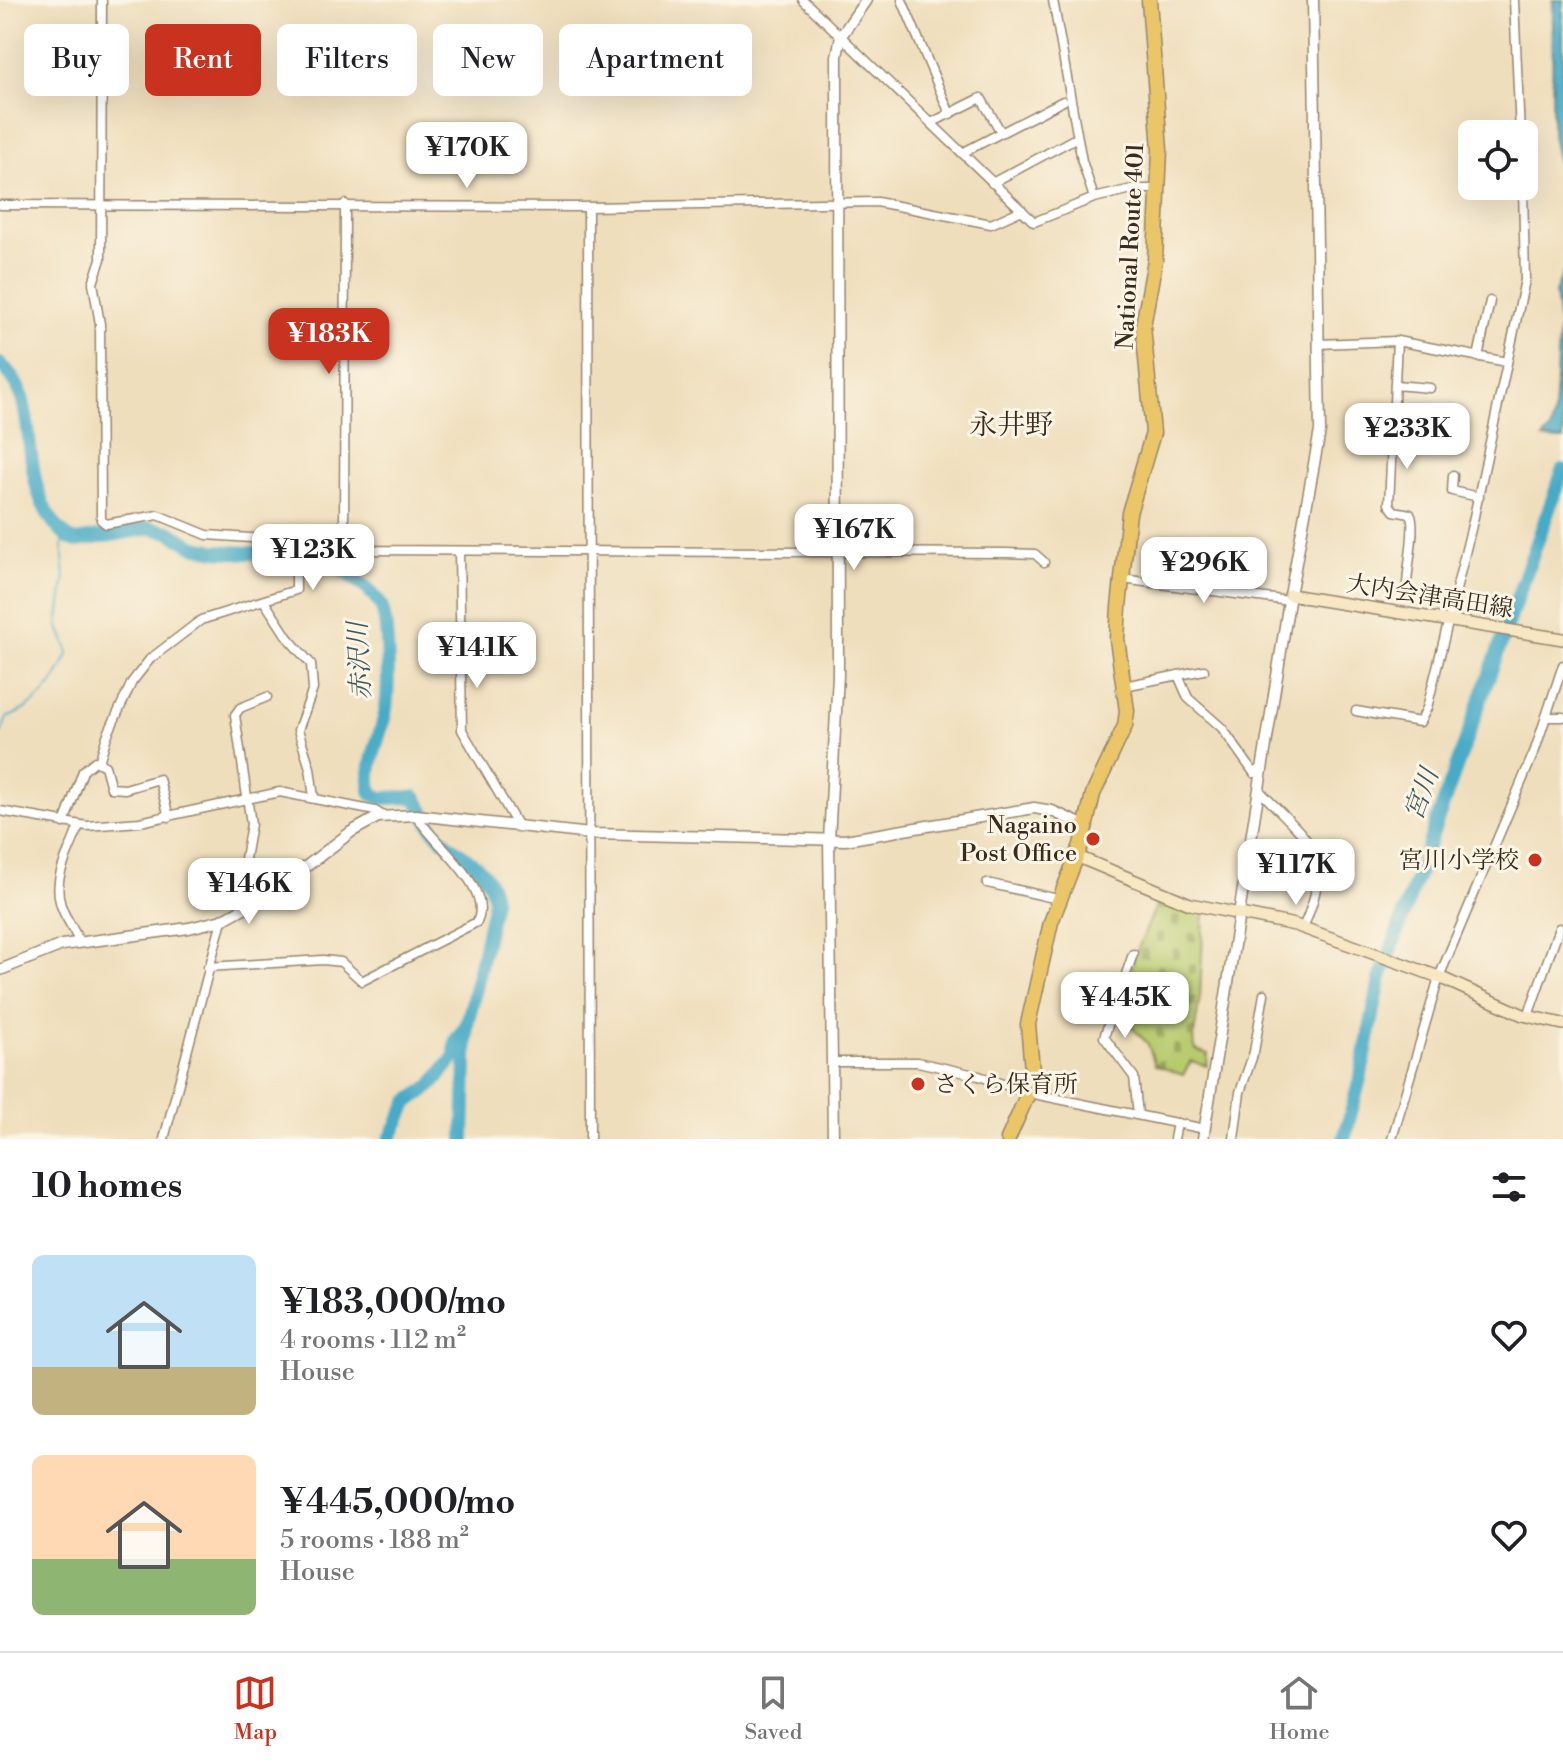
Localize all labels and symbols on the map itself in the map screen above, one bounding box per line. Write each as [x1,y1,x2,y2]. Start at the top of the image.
pin: ¥170K [411,122,523,190]
street label: National Route 401 [1111,141,1151,350]
pin: ¥183K [273,308,385,376]
pin: ¥233K [1351,403,1463,471]
district label: 永井野 [969,408,1053,443]
pin: ¥167K [798,504,910,572]
pin: ¥123K [257,524,369,592]
pin: ¥296K [1148,537,1260,605]
street label: 大内会津高田線 [1345,569,1515,625]
water label: 赤沢川 [342,618,378,701]
pin: ¥141K [421,622,533,690]
water label: 宮川 [1398,762,1447,824]
place label: Nagaino Post Office [960,811,1077,869]
marker: Nagaino Post Office [1084,830,1102,848]
pin: ¥117K [1240,839,1352,907]
place label: 宮川小学校 [1399,846,1519,876]
marker: 宮川小学校 [1526,851,1544,869]
pin: ¥146K [193,858,305,926]
pin: ¥445K [1069,972,1181,1040]
place label: さくら保育所 [934,1070,1078,1100]
marker: さくら保育所 [909,1075,927,1093]

